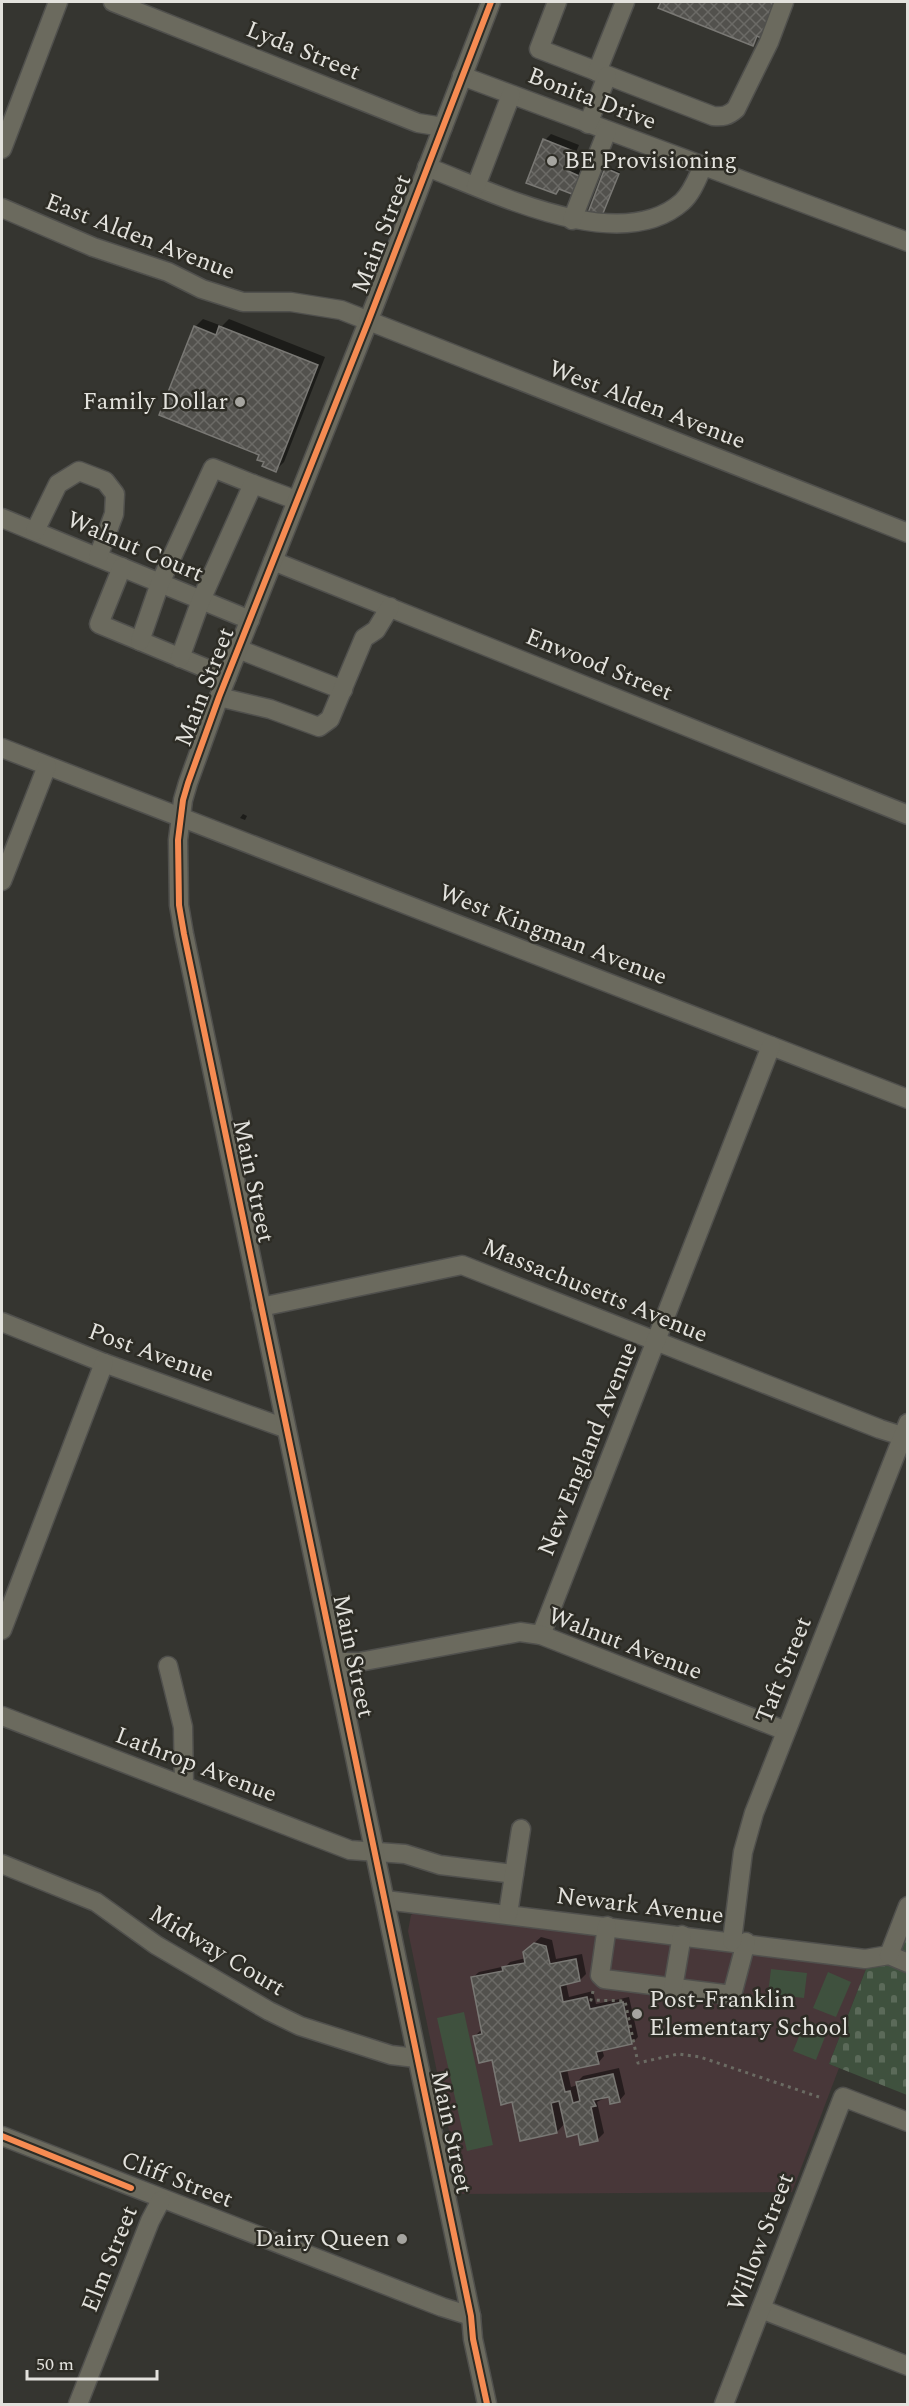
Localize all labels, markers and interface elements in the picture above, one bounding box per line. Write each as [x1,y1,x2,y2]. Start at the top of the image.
street label: Lyda Street [240,12,366,90]
street label: Bonita Drive [522,58,662,140]
place label: BE Provisioning [564,143,737,179]
marker: BE Provisioning [545,154,559,168]
street label: Main Street [343,169,421,299]
street label: East Alden Avenue [40,184,240,290]
street label: West Alden Avenue [543,351,751,459]
place label: Family Dollar [82,384,228,420]
marker: Family Dollar [233,395,247,409]
street label: Walnut Court [61,502,209,592]
street label: Enwood Street [520,619,678,711]
street label: Main Street [166,622,244,752]
street label: West Kingman Avenue [434,875,672,995]
street label: Main Street [222,1116,284,1246]
street label: Massachusetts Avenue [477,1229,713,1353]
street label: Post Avenue [83,1314,219,1392]
street label: New England Avenue [528,1336,648,1562]
street label: Main Street [322,1591,384,1721]
street label: Walnut Avenue [543,1598,707,1690]
street label: Taft Street [746,1611,822,1729]
street label: Lathrop Avenue [110,1718,282,1812]
street label: Newark Avenue [554,1878,726,1934]
street label: Midway Court [142,1896,292,2006]
place label: Post-Franklin Elementary School [649,1982,849,2046]
marker: Post-Franklin Elementary School [630,2007,644,2021]
street label: Main Street [420,2067,482,2197]
street label: Cliff Street [116,2142,238,2218]
street label: Willow Street [718,2168,804,2316]
street label: Elm Street [72,2200,148,2318]
place label: Dairy Queen [255,2221,390,2257]
marker: Dairy Queen [395,2232,409,2246]
scale bar [27,2343,158,2381]
text: 50 m [36,2351,74,2378]

